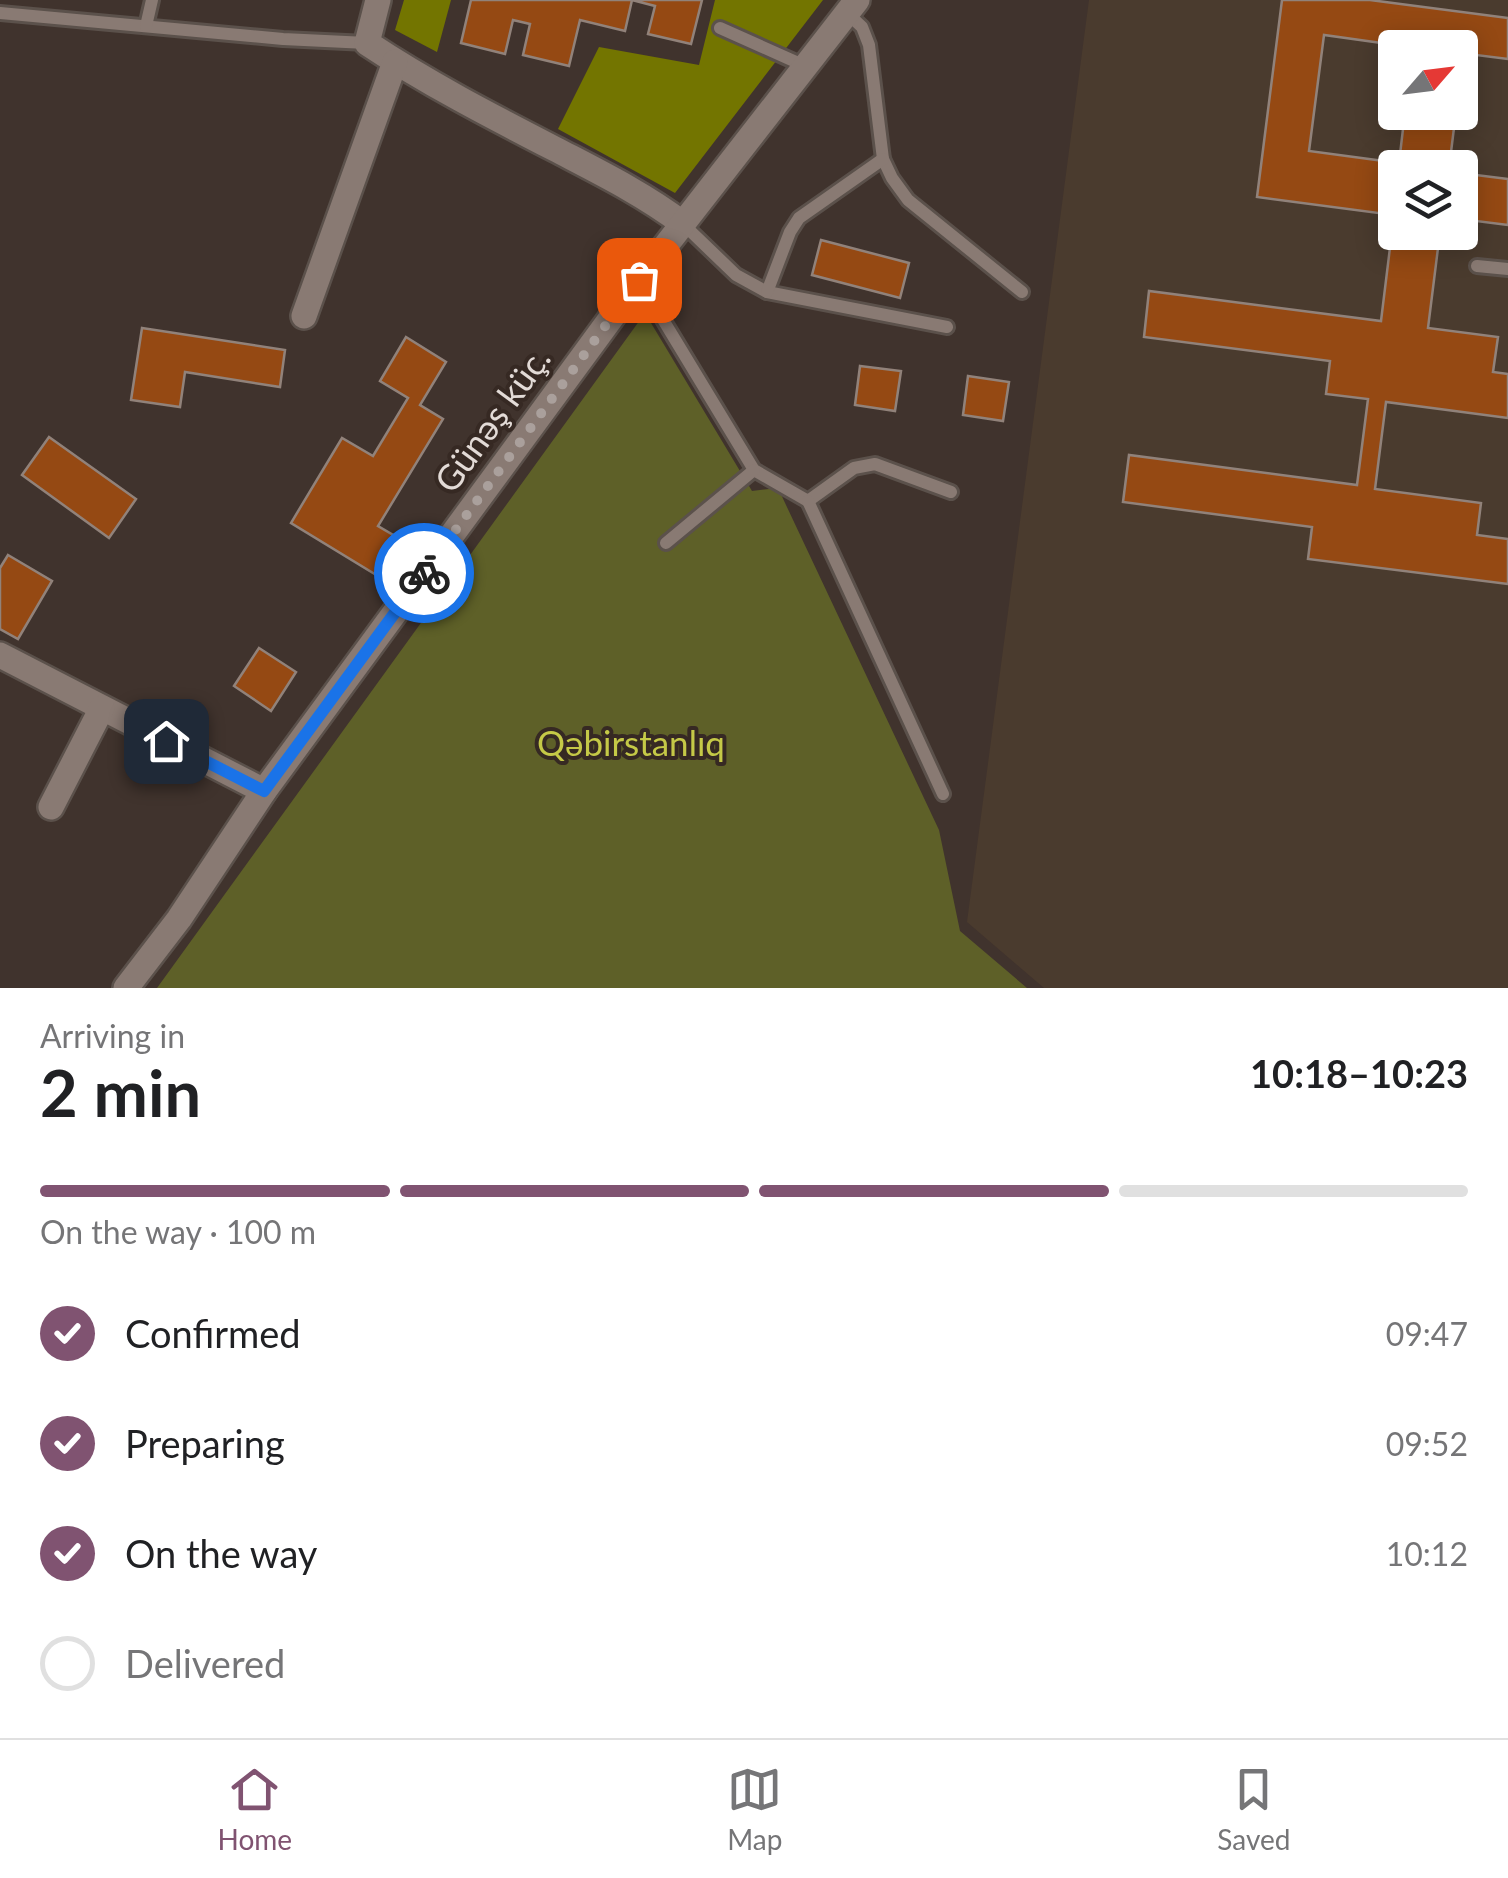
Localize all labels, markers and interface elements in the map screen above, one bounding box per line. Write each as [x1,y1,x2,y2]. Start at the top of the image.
north arrow [1378,30,1478,130]
map controls [1378,30,1478,250]
button: layers [1378,150,1478,250]
pin [597,238,682,323]
icon: bag [612,253,667,308]
street label: Günəş küç. [425,338,558,500]
courier [374,523,474,623]
icon: bike [397,546,452,601]
pin [124,699,209,784]
icon: home [139,714,194,769]
park label: Qəbirstanlıq [537,721,725,763]
text: Arriving in [40,1016,185,1055]
text: 10:18–10:23 [1250,1050,1468,1096]
text: 2 min [40,1053,201,1131]
text: On the way · 100 m [40,1212,316,1251]
icon: check [40,1306,95,1361]
text: Confirmed [125,1310,301,1356]
text: 09:47 [1386,1314,1468,1353]
icon: check [40,1416,95,1471]
text: Preparing [125,1420,285,1466]
text: 09:52 [1386,1424,1468,1463]
icon: check [40,1526,95,1581]
text: On the way [125,1530,317,1576]
text: 10:12 [1386,1534,1468,1573]
text: Delivered [125,1640,285,1686]
tab: Home [218,1762,292,1856]
tab: Map [727,1762,782,1856]
tab: Saved [1217,1762,1290,1856]

